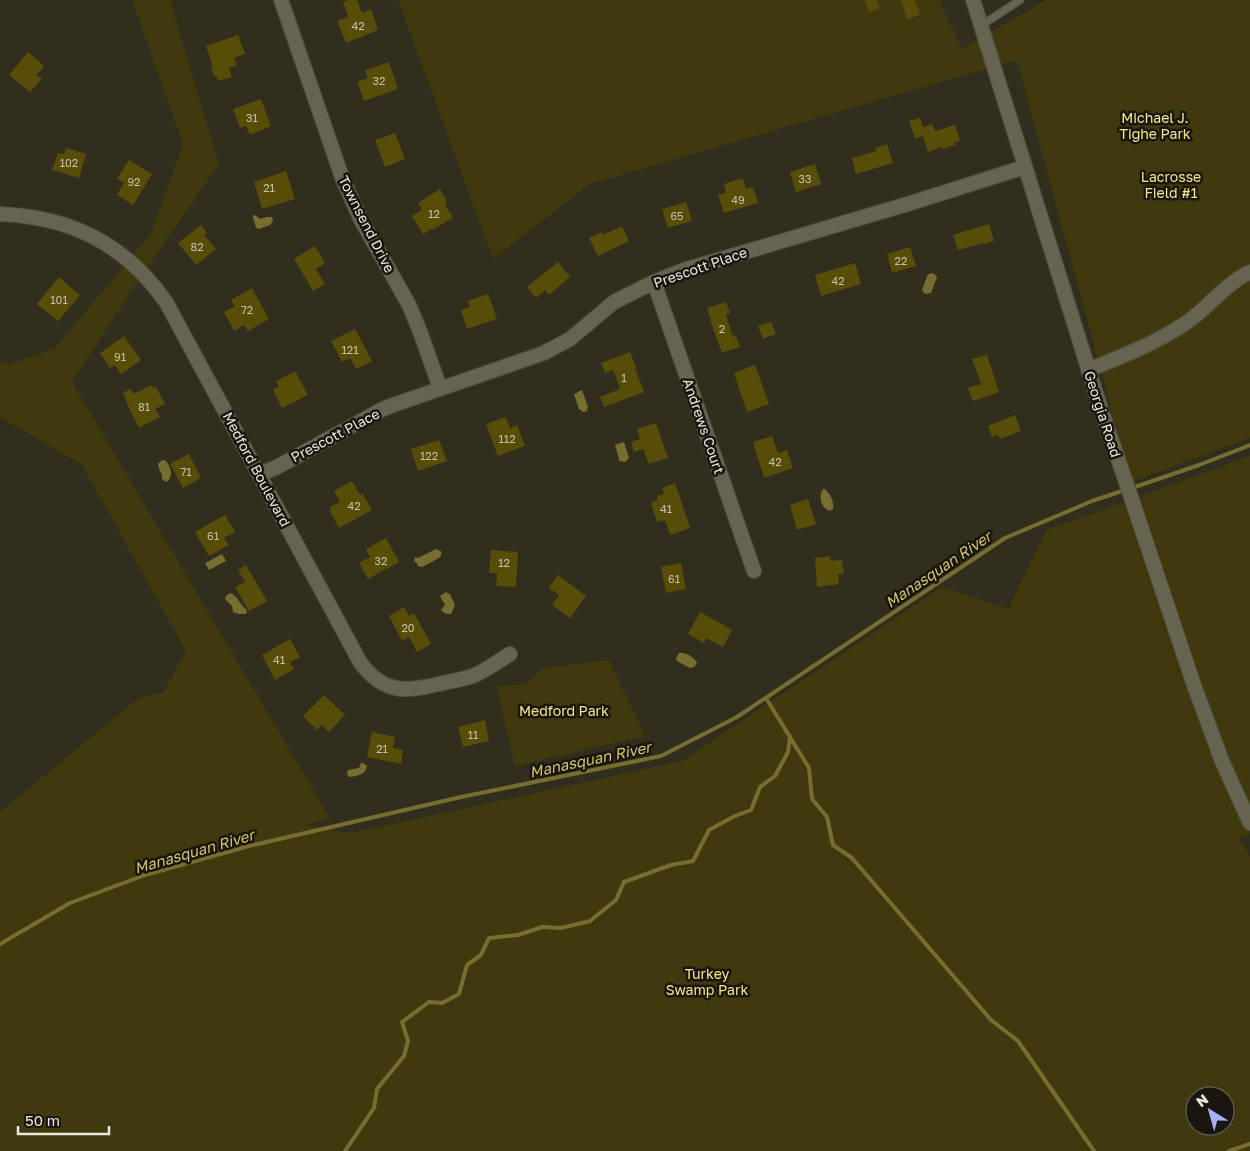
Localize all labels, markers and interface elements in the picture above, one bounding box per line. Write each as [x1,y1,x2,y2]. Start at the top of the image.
house number: 42 [351,19,365,32]
house number: 32 [373,74,385,87]
park label: Michael J. Tighe Park [1119,109,1191,142]
house number: 31 [246,111,258,124]
house number: 102 [60,156,78,169]
park label: Lacrosse Field #1 [1141,168,1201,201]
house number: 33 [799,172,811,185]
street label: Townsend Drive [335,173,399,275]
house number: 92 [127,175,141,188]
house number: 21 [263,181,275,194]
house number: 49 [731,193,745,206]
house number: 12 [428,207,440,220]
house number: 65 [670,209,684,222]
house number: 82 [190,240,204,253]
street label: Prescott Place [651,243,749,291]
house number: 22 [895,254,907,267]
house number: 42 [831,274,845,287]
house number: 101 [50,293,68,306]
house number: 72 [241,303,253,316]
house number: 2 [719,322,725,335]
house number: 121 [341,343,359,356]
house number: 91 [114,350,126,363]
street label: Georgia Road [1081,369,1125,459]
house number: 1 [621,371,627,384]
street label: Andrews Court [680,376,728,476]
house number: 81 [138,400,150,413]
street label: Prescott Place [288,405,382,465]
street label: Medford Boulevard [220,409,294,529]
house number: 112 [498,432,516,445]
house number: 122 [420,449,438,462]
house number: 42 [768,455,782,468]
house number: 71 [180,465,192,478]
house number: 42 [347,499,361,512]
house number: 41 [660,502,672,515]
water label: Manasquan River [882,526,996,611]
house number: 61 [207,529,219,542]
house number: 32 [375,554,387,567]
house number: 12 [498,556,510,569]
house number: 61 [668,572,680,585]
house number: 20 [401,621,415,634]
house number: 41 [273,653,285,666]
park label: Medford Park [519,702,609,719]
house number: 11 [468,728,478,741]
water label: Manasquan River [528,737,654,781]
house number: 21 [376,742,388,755]
water label: Manasquan River [132,825,258,877]
park label: Turkey Swamp Park [666,965,748,998]
north arrow [1185,1086,1235,1136]
text: N [1193,1090,1211,1110]
scale bar [18,1104,109,1136]
text: 50 m [25,1111,60,1129]

